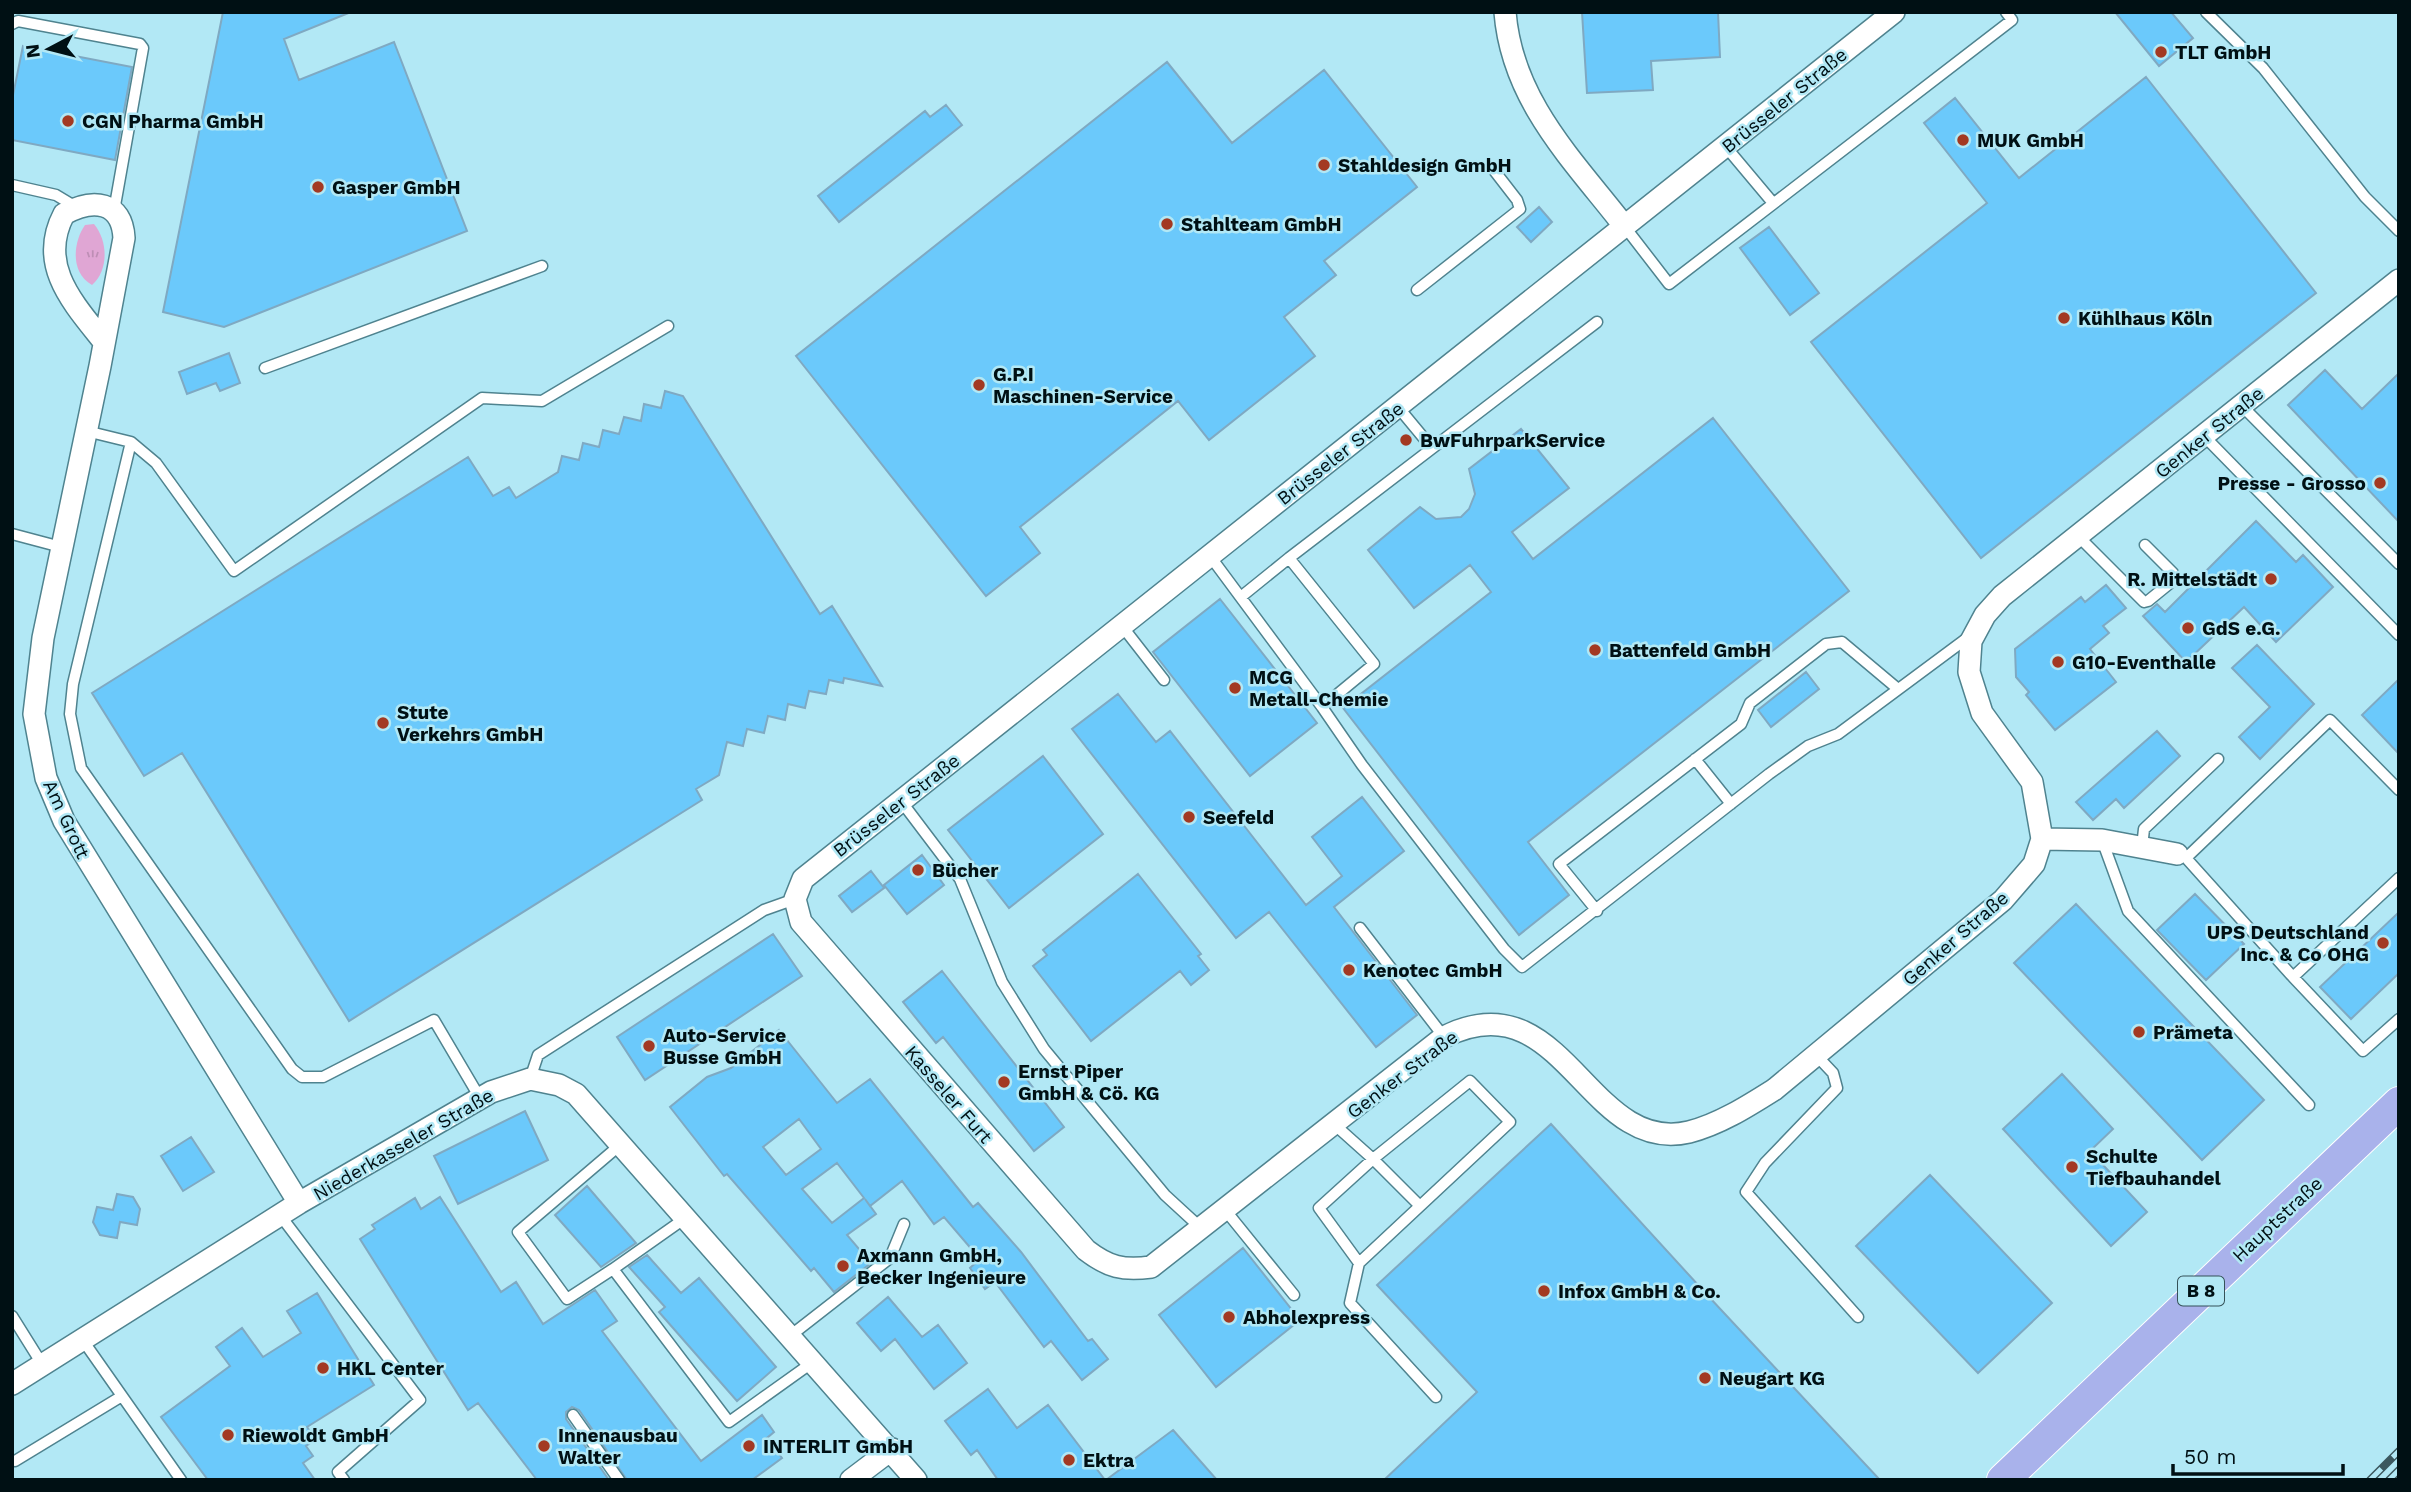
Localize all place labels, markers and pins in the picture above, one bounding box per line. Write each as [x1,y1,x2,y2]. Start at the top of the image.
place label: TLT GmbH [2175,41,2271,64]
marker: TLT GmbH [2153,44,2169,60]
place label: CGN Pharma GmbH [82,110,264,133]
marker: CGN Pharma GmbH [60,113,76,129]
place label: MUK GmbH [1977,129,2084,152]
marker: MUK GmbH [1955,132,1971,148]
place label: Stahldesign GmbH [1338,154,1512,177]
marker: Stahldesign GmbH [1316,157,1332,173]
place label: Gasper GmbH [332,176,461,199]
marker: Gasper GmbH [310,179,326,195]
place label: Stahlteam GmbH [1181,213,1342,236]
marker: Stahlteam GmbH [1159,216,1175,232]
place label: Kühlhaus Köln [2078,307,2213,330]
marker: Kühlhaus Köln [2056,310,2072,326]
place label: G.P.I Maschinen-Service [993,363,1173,408]
marker: G.P.I Maschinen-Service [971,377,987,393]
place label: BwFuhrparkService [1420,429,1605,452]
marker: BwFuhrparkService [1398,432,1414,448]
place label: Presse - Grosso [2217,472,2366,495]
marker: Presse - Grosso [2372,475,2388,491]
place label: R. Mittelstädt [2127,568,2258,591]
marker: R. Mittelstädt [2263,571,2279,587]
place label: GdS e.G. [2202,617,2281,640]
marker: GdS e.G. [2180,620,2196,636]
place label: Battenfeld GmbH [1609,639,1771,662]
marker: Battenfeld GmbH [1587,642,1603,658]
place label: G10-Eventhalle [2072,651,2216,674]
marker: G10-Eventhalle [2050,654,2066,670]
place label: MCG Metall-Chemie [1249,666,1388,711]
marker: MCG Metall-Chemie [1227,680,1243,696]
place label: Stute Verkehrs GmbH [397,701,543,746]
marker: Stute Verkehrs GmbH [375,715,391,731]
place label: Seefeld [1203,806,1274,829]
marker: Seefeld [1181,809,1197,825]
place label: Bücher [932,859,999,882]
marker: Bücher [910,862,926,878]
place label: UPS Deutschland Inc. & Co OHG [2207,921,2369,966]
marker: UPS Deutschland Inc. & Co OHG [2375,935,2391,951]
place label: Kenotec GmbH [1363,959,1503,982]
marker: Kenotec GmbH [1341,962,1357,978]
place label: Prämeta [2153,1021,2233,1044]
place label: Auto-Service Busse GmbH [663,1024,786,1069]
marker: Prämeta [2131,1024,2147,1040]
marker: Auto-Service Busse GmbH [641,1038,657,1054]
place label: Ernst Piper GmbH & Cö. KG [1018,1060,1160,1105]
marker: Ernst Piper GmbH & Cö. KG [996,1074,1012,1090]
place label: Schulte Tiefbauhandel [2086,1145,2222,1190]
marker: Schulte Tiefbauhandel [2064,1159,2080,1175]
place label: Axmann GmbH, Becker Ingenieure [857,1244,1026,1289]
marker: Axmann GmbH, Becker Ingenieure [835,1258,851,1274]
place label: Infox GmbH & Co. [1558,1280,1721,1303]
marker: Infox GmbH & Co. [1536,1283,1552,1299]
place label: Abholexpress [1243,1306,1370,1329]
marker: Abholexpress [1221,1309,1237,1325]
place label: HKL Center [337,1357,445,1380]
marker: HKL Center [315,1360,331,1376]
place label: Neugart KG [1719,1367,1825,1390]
marker: Neugart KG [1697,1370,1713,1386]
place label: Riewoldt GmbH [242,1424,389,1447]
place label: Innenausbau Walter [558,1424,678,1469]
marker: Riewoldt GmbH [220,1427,236,1443]
place label: INTERLIT GmbH [763,1435,913,1458]
marker: Innenausbau Walter [536,1438,552,1454]
marker: INTERLIT GmbH [741,1438,757,1454]
place label: Ektra [1083,1449,1134,1472]
marker: Ektra [1061,1452,1077,1468]

